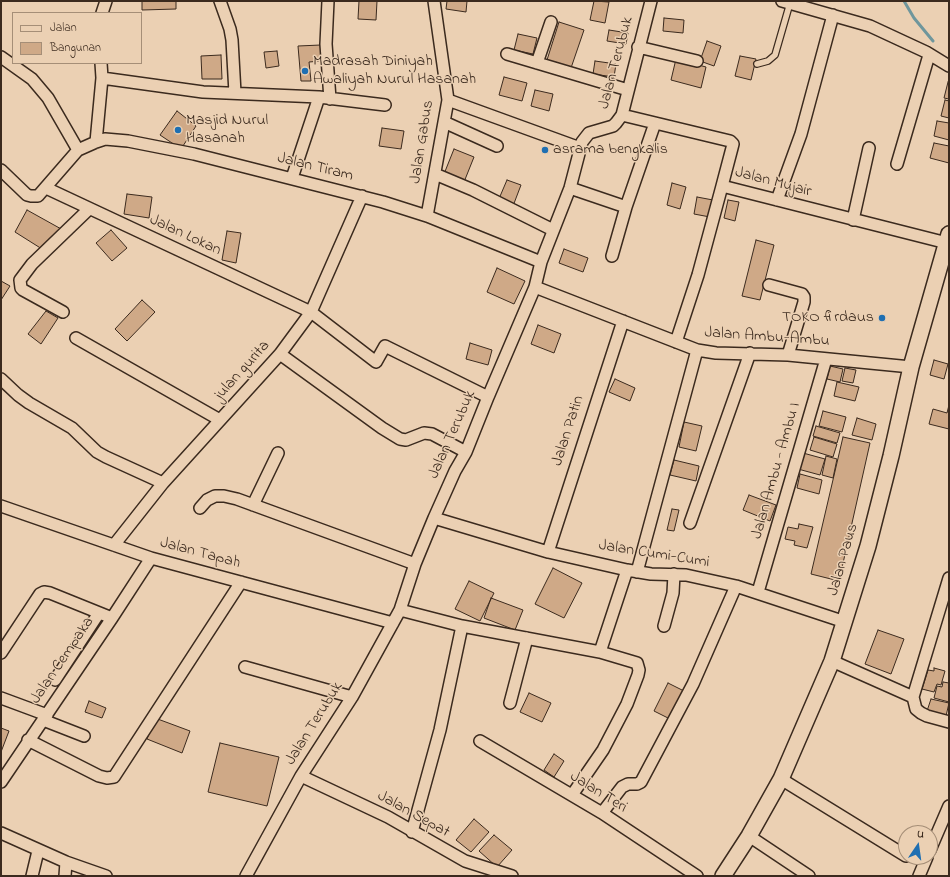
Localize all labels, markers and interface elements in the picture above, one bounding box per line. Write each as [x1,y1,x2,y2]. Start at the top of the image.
legend [12,12,142,64]
street label: Jalan Terubuk [595,15,639,111]
text: Jalan [50,19,77,37]
text: Bangunan [50,39,101,57]
place label: Madrasah Diniyah Awaliyah Nurul Hasanah [313,52,476,90]
marker: Madrasah Diniyah Awaliyah Nurul Hasanah [300,66,310,76]
street label: Jalan Gabus [407,99,439,185]
place label: Masjid Nurul Hasanah [186,111,268,149]
marker: Masjid Nurul Hasanah [173,125,183,135]
place label: asrama bengkalis [553,140,668,160]
marker: asrama bengkalis [540,145,550,155]
street label: Jalan Tiram [275,149,355,187]
street label: Jalan Mujair [733,164,813,202]
street label: Jalan Lokan [146,211,224,261]
place label: TOKO firdaus [782,308,874,328]
marker: TOKO firdaus [877,313,887,323]
street label: Jalan Ambu-Ambu [704,324,830,352]
street label: julan gurita [211,337,275,405]
street label: Jalan Terubuk [425,388,481,482]
street label: Jalan Patin [549,393,589,469]
street label: Jalan Ambu - Ambu I [748,401,806,541]
street label: Jalan Paus [825,522,863,598]
street label: Jalan Tapah [158,534,242,574]
street label: Jalan Cumi-Cumi [597,537,711,573]
street label: Jalan Cempaka [27,614,99,708]
street label: Jalan Terubuk [282,679,348,769]
street label: Jalan Teri [566,768,630,818]
street label: Jalan Sepat [373,787,453,843]
north arrow [898,825,938,865]
text: U [915,826,926,843]

